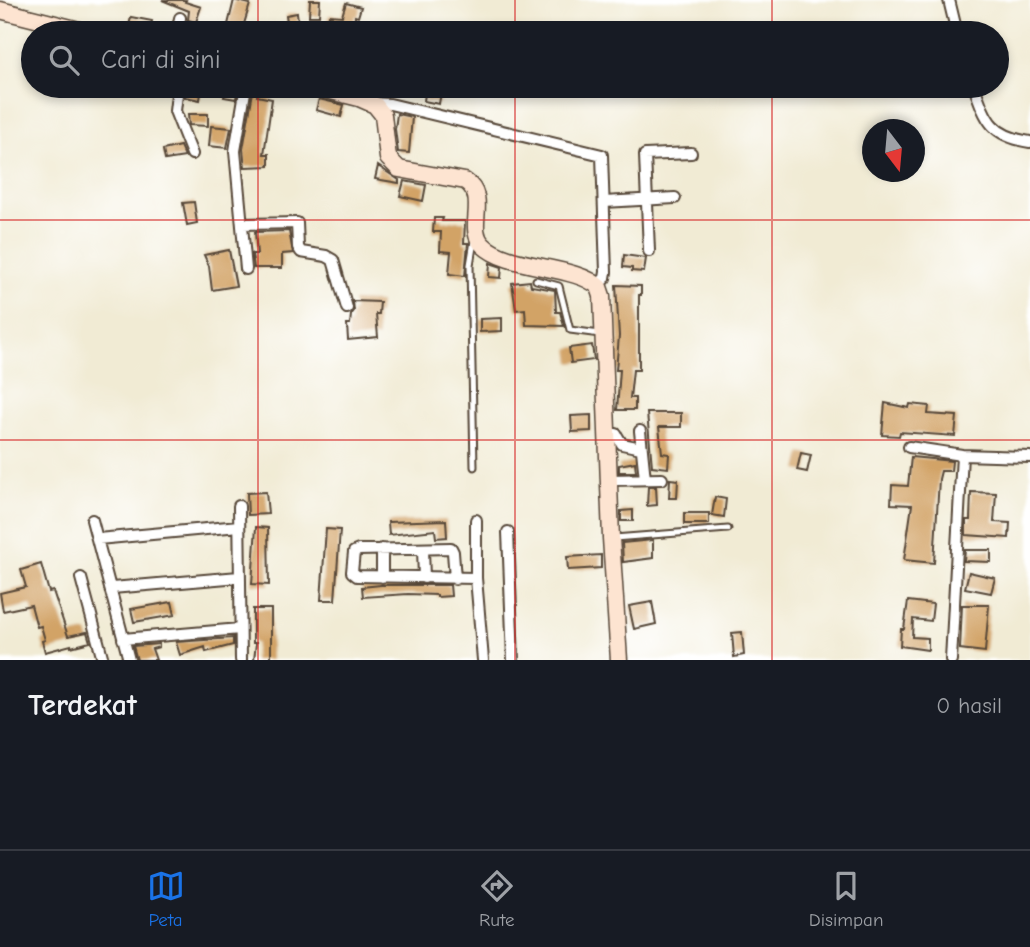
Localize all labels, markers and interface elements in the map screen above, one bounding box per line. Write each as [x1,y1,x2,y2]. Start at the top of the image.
search box [21,21,1009,98]
icon: search [45,41,83,79]
text: Cari di sini [101,45,221,75]
north arrow [862,119,925,182]
text: Terdekat [28,688,137,723]
text: 0 hasil [936,692,1002,719]
tab: Peta [147,867,185,931]
tab: Rute [478,867,516,931]
tab: Disimpan [809,867,883,931]

